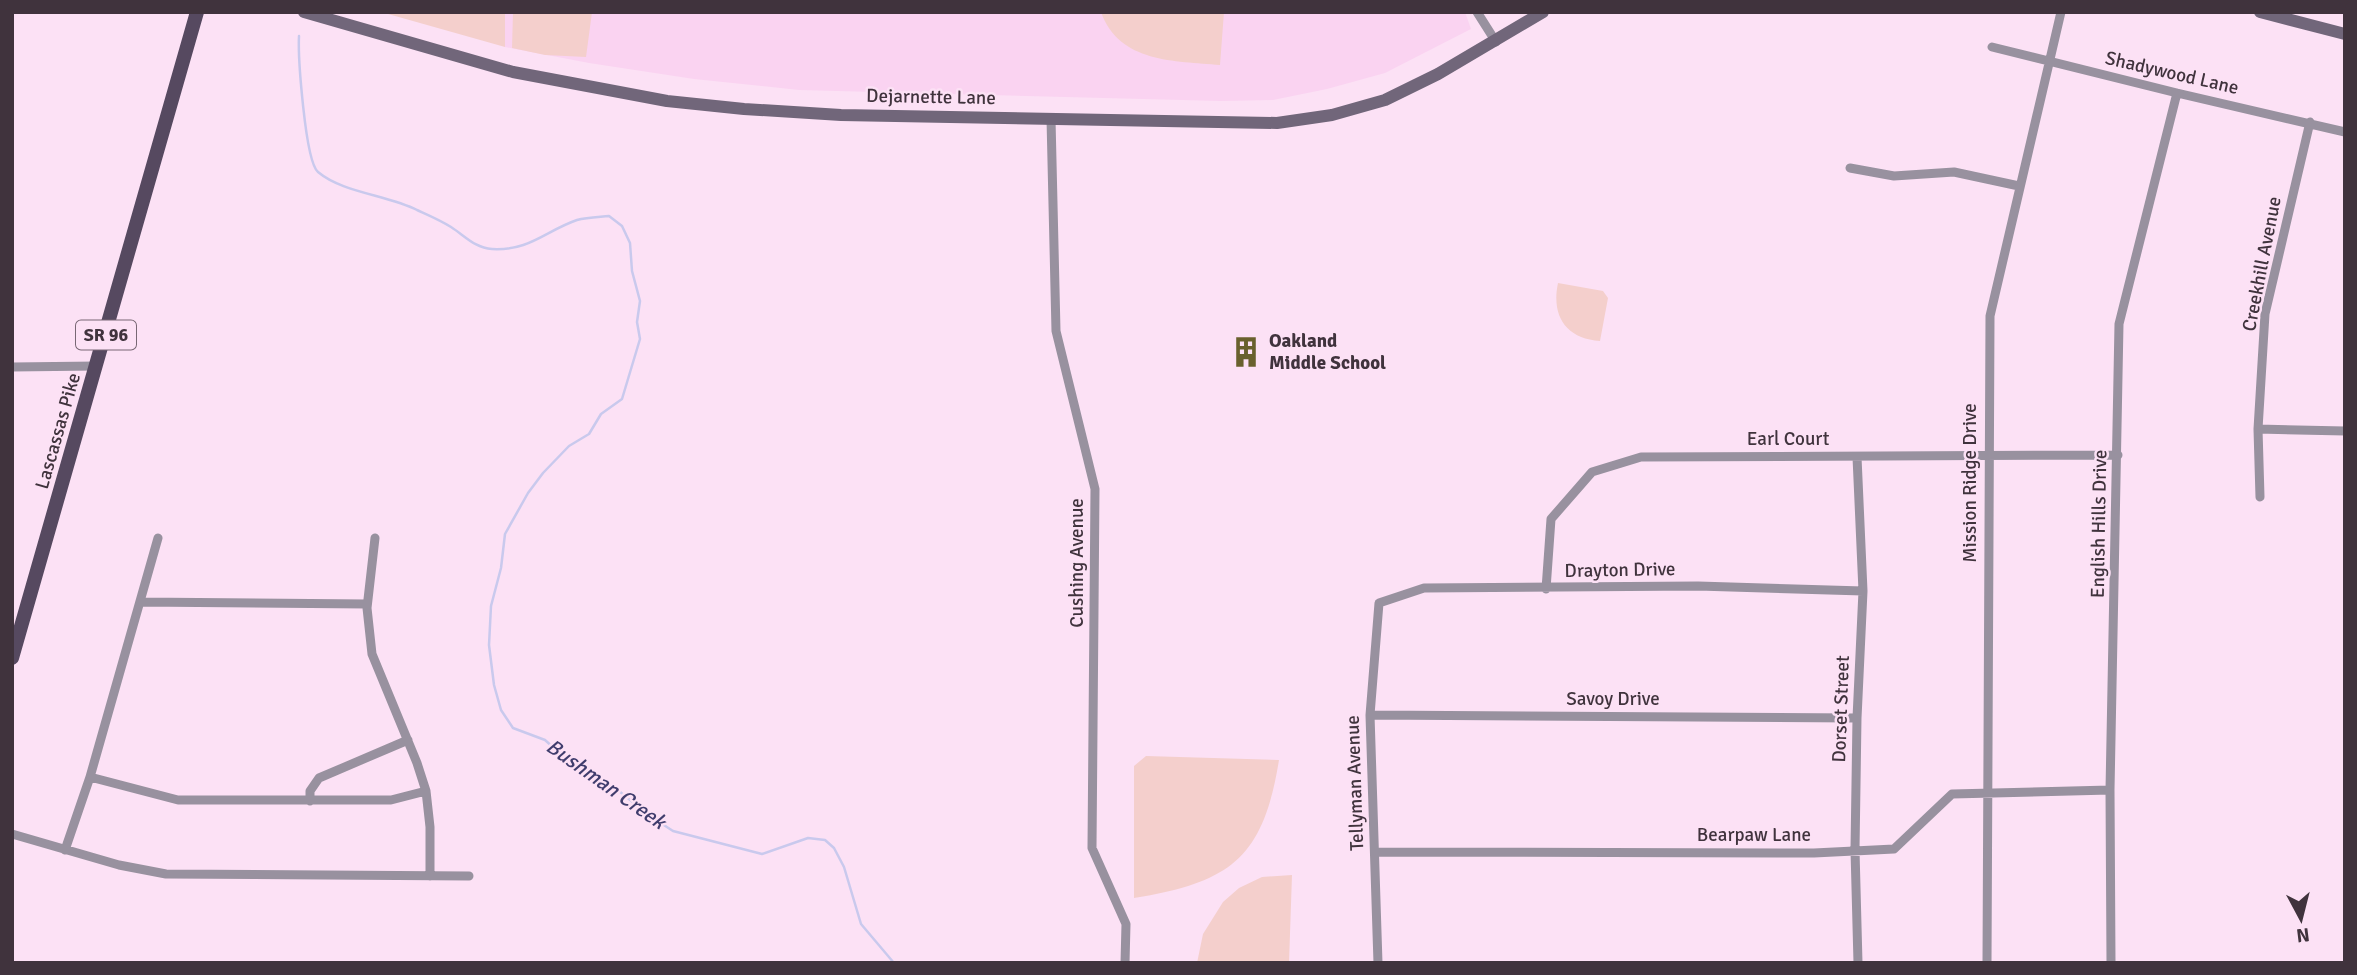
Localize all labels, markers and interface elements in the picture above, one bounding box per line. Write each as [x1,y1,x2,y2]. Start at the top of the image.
street label: Shadywood Lane [2103,46,2241,100]
street label: Dejarnette Lane [866,84,996,110]
street label: Creekhill Avenue [2237,195,2287,333]
road number: SR 96 [76,320,136,349]
place label: Oakland Middle School [1269,329,1386,375]
building icon: Oakland Middle School [1229,335,1263,369]
street label: Lascassas Pike [30,370,86,492]
street label: Mission Ridge Drive [1958,403,1982,563]
street label: Earl Court [1747,427,1830,451]
street label: English Hills Drive [2086,450,2112,598]
street label: Cushing Avenue [1065,498,1089,628]
street label: Drayton Drive [1564,557,1676,583]
street label: Dorset Street [1827,655,1855,763]
street label: Savoy Drive [1566,687,1660,711]
street label: Tellyman Avenue [1341,715,1369,851]
water label: Bushman Creek [541,733,673,836]
street label: Bearpaw Lane [1697,823,1811,847]
north arrow [2266,884,2336,954]
text: N [2295,922,2311,948]

